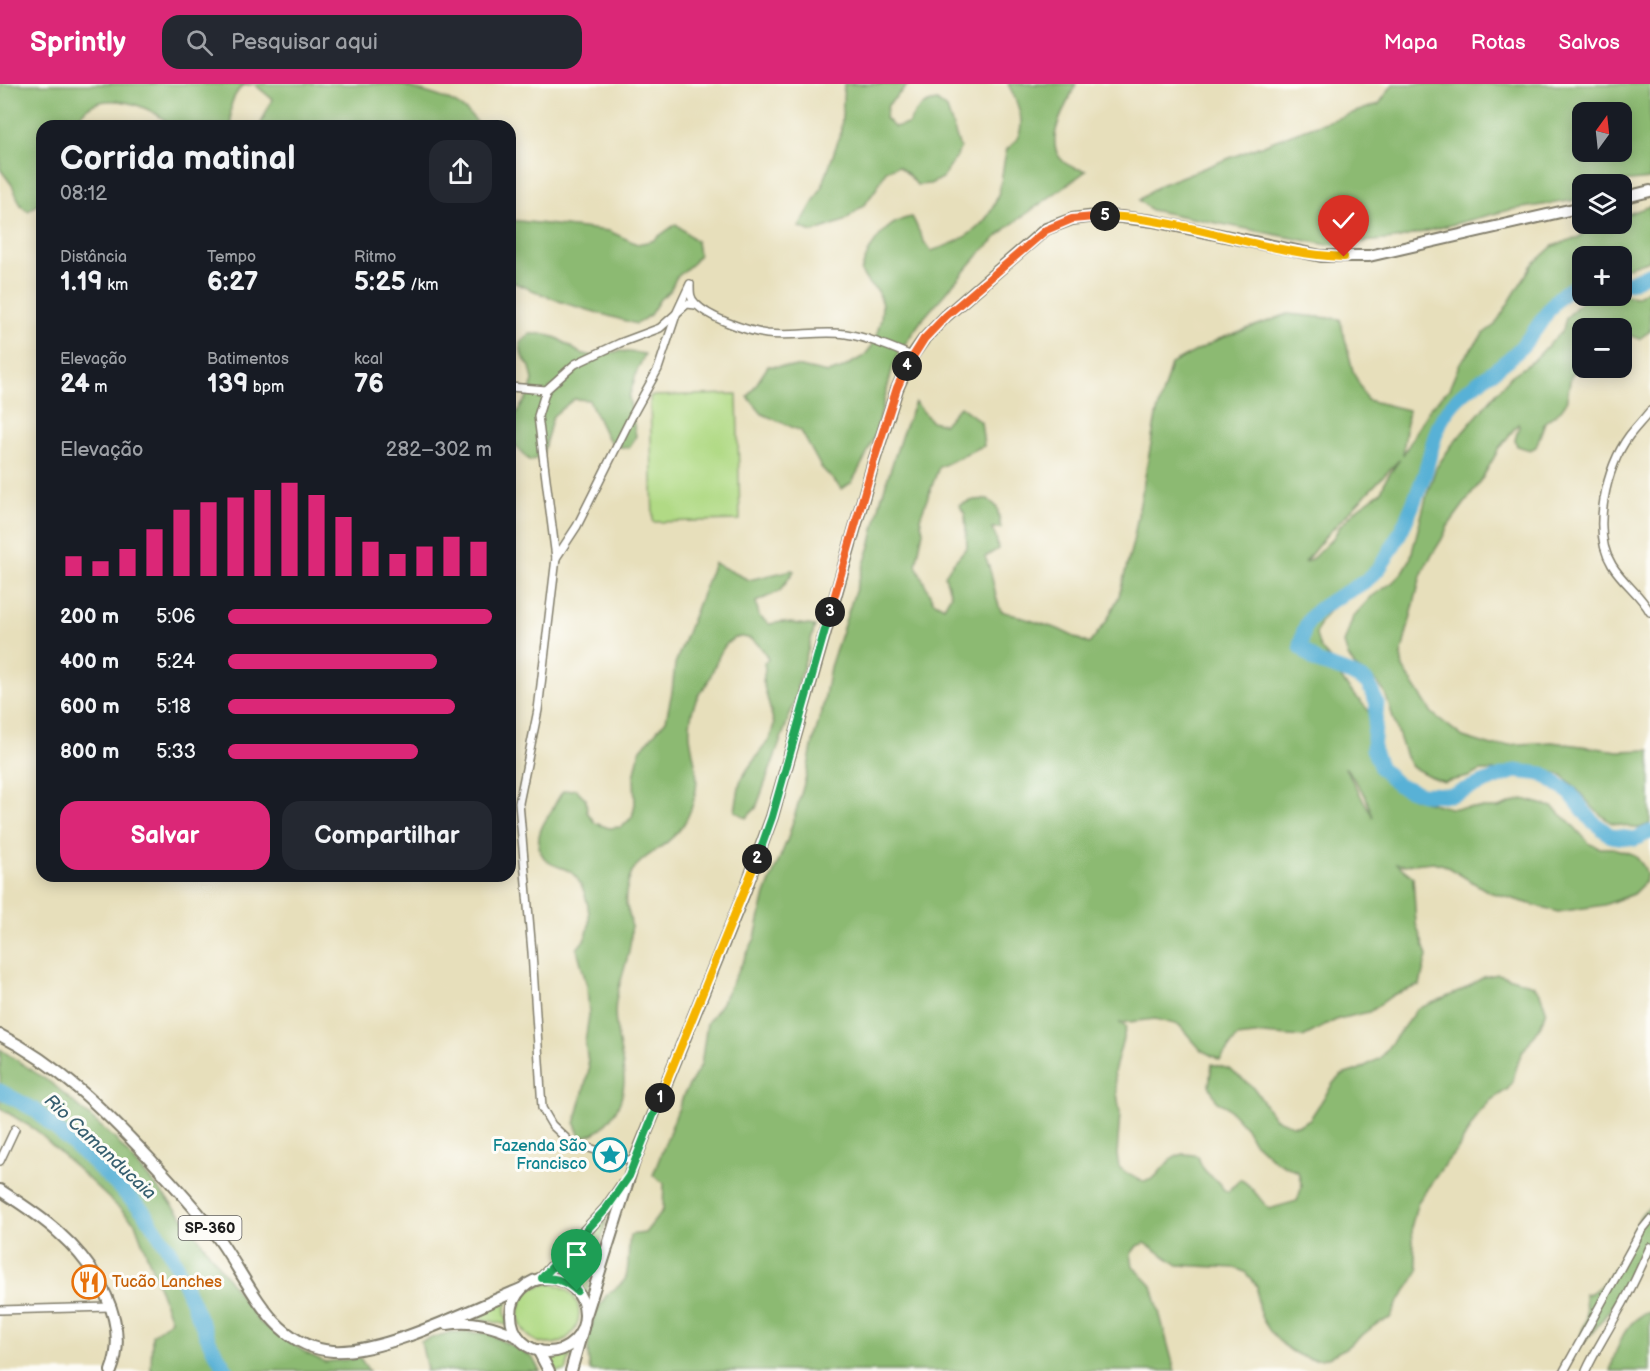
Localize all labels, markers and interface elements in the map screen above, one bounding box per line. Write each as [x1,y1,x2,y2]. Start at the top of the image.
search box [162,15,582,69]
text: Sprintly [30,26,126,59]
icon: search [183,26,216,59]
text: Pesquisar aqui [231,29,378,56]
text: Mapa [1384,30,1438,55]
text: Rotas [1471,30,1526,55]
text: Salvos [1559,30,1620,55]
north arrow [1572,102,1632,162]
map controls [1572,102,1632,378]
text: Corrida matinal [60,139,296,179]
button: share [429,140,492,203]
button: layers [1572,174,1632,234]
text: 08:12 [60,182,107,206]
pin [1318,195,1369,257]
pin: 5 [1090,201,1120,231]
icon: check [1327,204,1360,237]
text: 5 [1100,206,1110,225]
button: + [1572,246,1632,306]
text: Distância [60,248,127,267]
text: Tempo [207,248,256,267]
text: Ritmo [354,248,396,267]
text: 1.19 [60,267,103,298]
text: 6:27 [207,267,258,298]
text: 5:25 [354,267,406,298]
text: km [103,276,128,295]
text: /km [406,276,438,295]
button: − [1572,318,1632,378]
text: Elevação [60,350,127,369]
text: Batimentos [207,350,289,369]
text: kcal [354,350,383,369]
pin: 4 [892,351,922,381]
text: 4 [902,356,912,375]
text: 24 [60,369,90,400]
text: 139 [207,369,248,400]
text: 76 [354,369,384,400]
text: m [90,378,107,397]
text: bpm [248,378,284,397]
text: Elevação [60,438,143,462]
text: 282–302 m [386,438,492,462]
pin: 3 [815,597,845,627]
text: 3 [825,602,835,621]
text: 200 m [60,605,119,629]
text: 5:06 [156,605,195,629]
text: 400 m [60,650,119,674]
text: 5:24 [156,650,195,674]
text: 600 m [60,695,120,719]
text: 5:18 [156,695,191,719]
text: 800 m [60,740,119,764]
text: 5:33 [156,740,196,764]
button: Salvar [60,801,270,870]
button: Compartilhar [282,801,492,870]
pin: 2 [742,844,772,874]
text: 2 [752,849,762,868]
pin: 1 [645,1083,675,1113]
text: 1 [657,1088,663,1107]
water label: Rio Camanducaia [40,1090,160,1204]
place label: Fazenda São Francisco [493,1137,587,1174]
place icon: Fazenda São Francisco [592,1137,628,1173]
road number: SP-360 [178,1216,242,1240]
pin [551,1229,602,1291]
icon: arrive [560,1238,593,1271]
restaurant icon: Tucão Lanches [71,1264,107,1300]
place label: Tucão Lanches [112,1273,222,1292]

